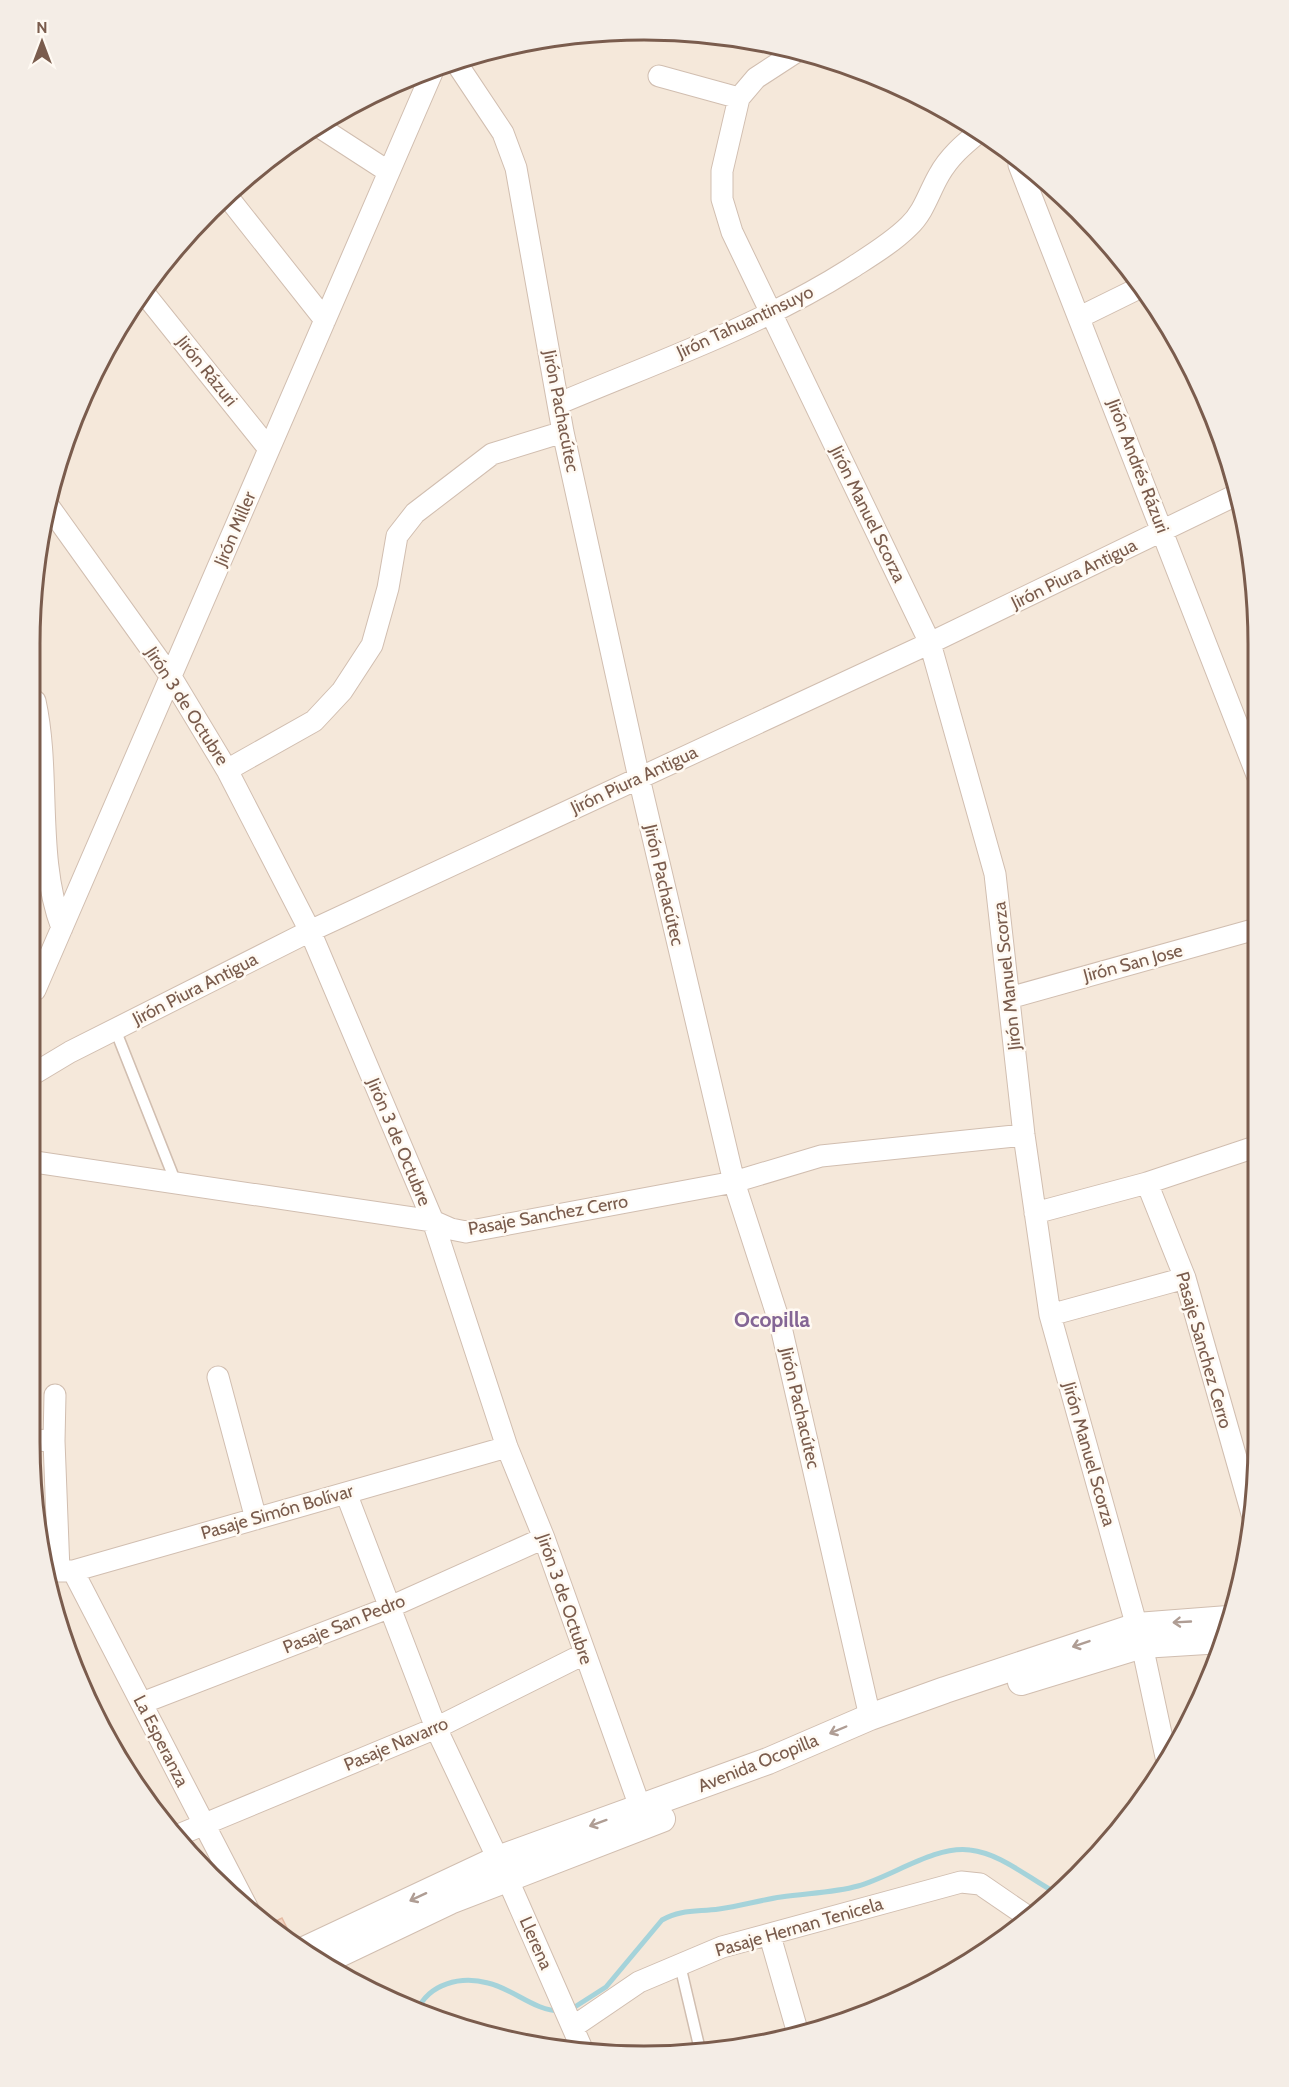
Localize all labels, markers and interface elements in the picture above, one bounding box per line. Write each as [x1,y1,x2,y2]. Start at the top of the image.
north arrow [12,12,72,72]
text: N [36,18,48,37]
street label: Jirón Tahuantinsuyo [672,281,817,364]
street label: Jirón Rázuri [171,330,242,411]
street label: Jirón Pachacútec [538,347,584,474]
street label: Jirón Andrés Rázuri [1102,395,1174,536]
street label: Jirón Manuel Scorza [825,441,911,586]
street label: Jirón Miller [209,488,261,571]
street label: Jirón Piura Antigua [1007,534,1141,614]
street label: Jirón 3 de Octubre [140,642,233,769]
street label: Jirón Piura Antigua [566,741,701,819]
street label: Jirón Pachacútec [639,821,689,948]
street label: Jirón Manuel Scorza [988,900,1026,1052]
street label: Jirón San Jose [1080,939,1185,987]
street label: Jirón Piura Antigua [128,948,261,1030]
street label: Jirón 3 de Octubre [362,1074,436,1209]
street label: Pasaje Sanchez Cerro [466,1190,630,1240]
street label: Pasaje Sanchez Cerro [1171,1269,1237,1431]
district label: Ocopilla [734,1307,810,1332]
street label: Jirón Pachacútec [775,1344,825,1471]
street label: Jirón Manuel Scorza [1058,1378,1120,1529]
street label: Pasaje Simón Bolívar [198,1480,356,1544]
street label: Jirón 3 de Octubre [532,1530,598,1667]
street label: Pasaje San Pedro [280,1589,408,1659]
one-way arrow [1173,1616,1193,1627]
one-way arrow [1072,1639,1091,1650]
street label: La Esperanza [129,1692,194,1791]
street label: Pasaje Navarro [341,1712,452,1776]
one-way arrow [830,1725,848,1736]
street label: Avenida Ocopilla [695,1729,822,1797]
one-way arrow [589,1819,608,1830]
one-way arrow [409,1892,427,1904]
street label: Pasaje Hernan Tenicela [713,1892,886,1961]
street label: Llerena [515,1913,558,1973]

